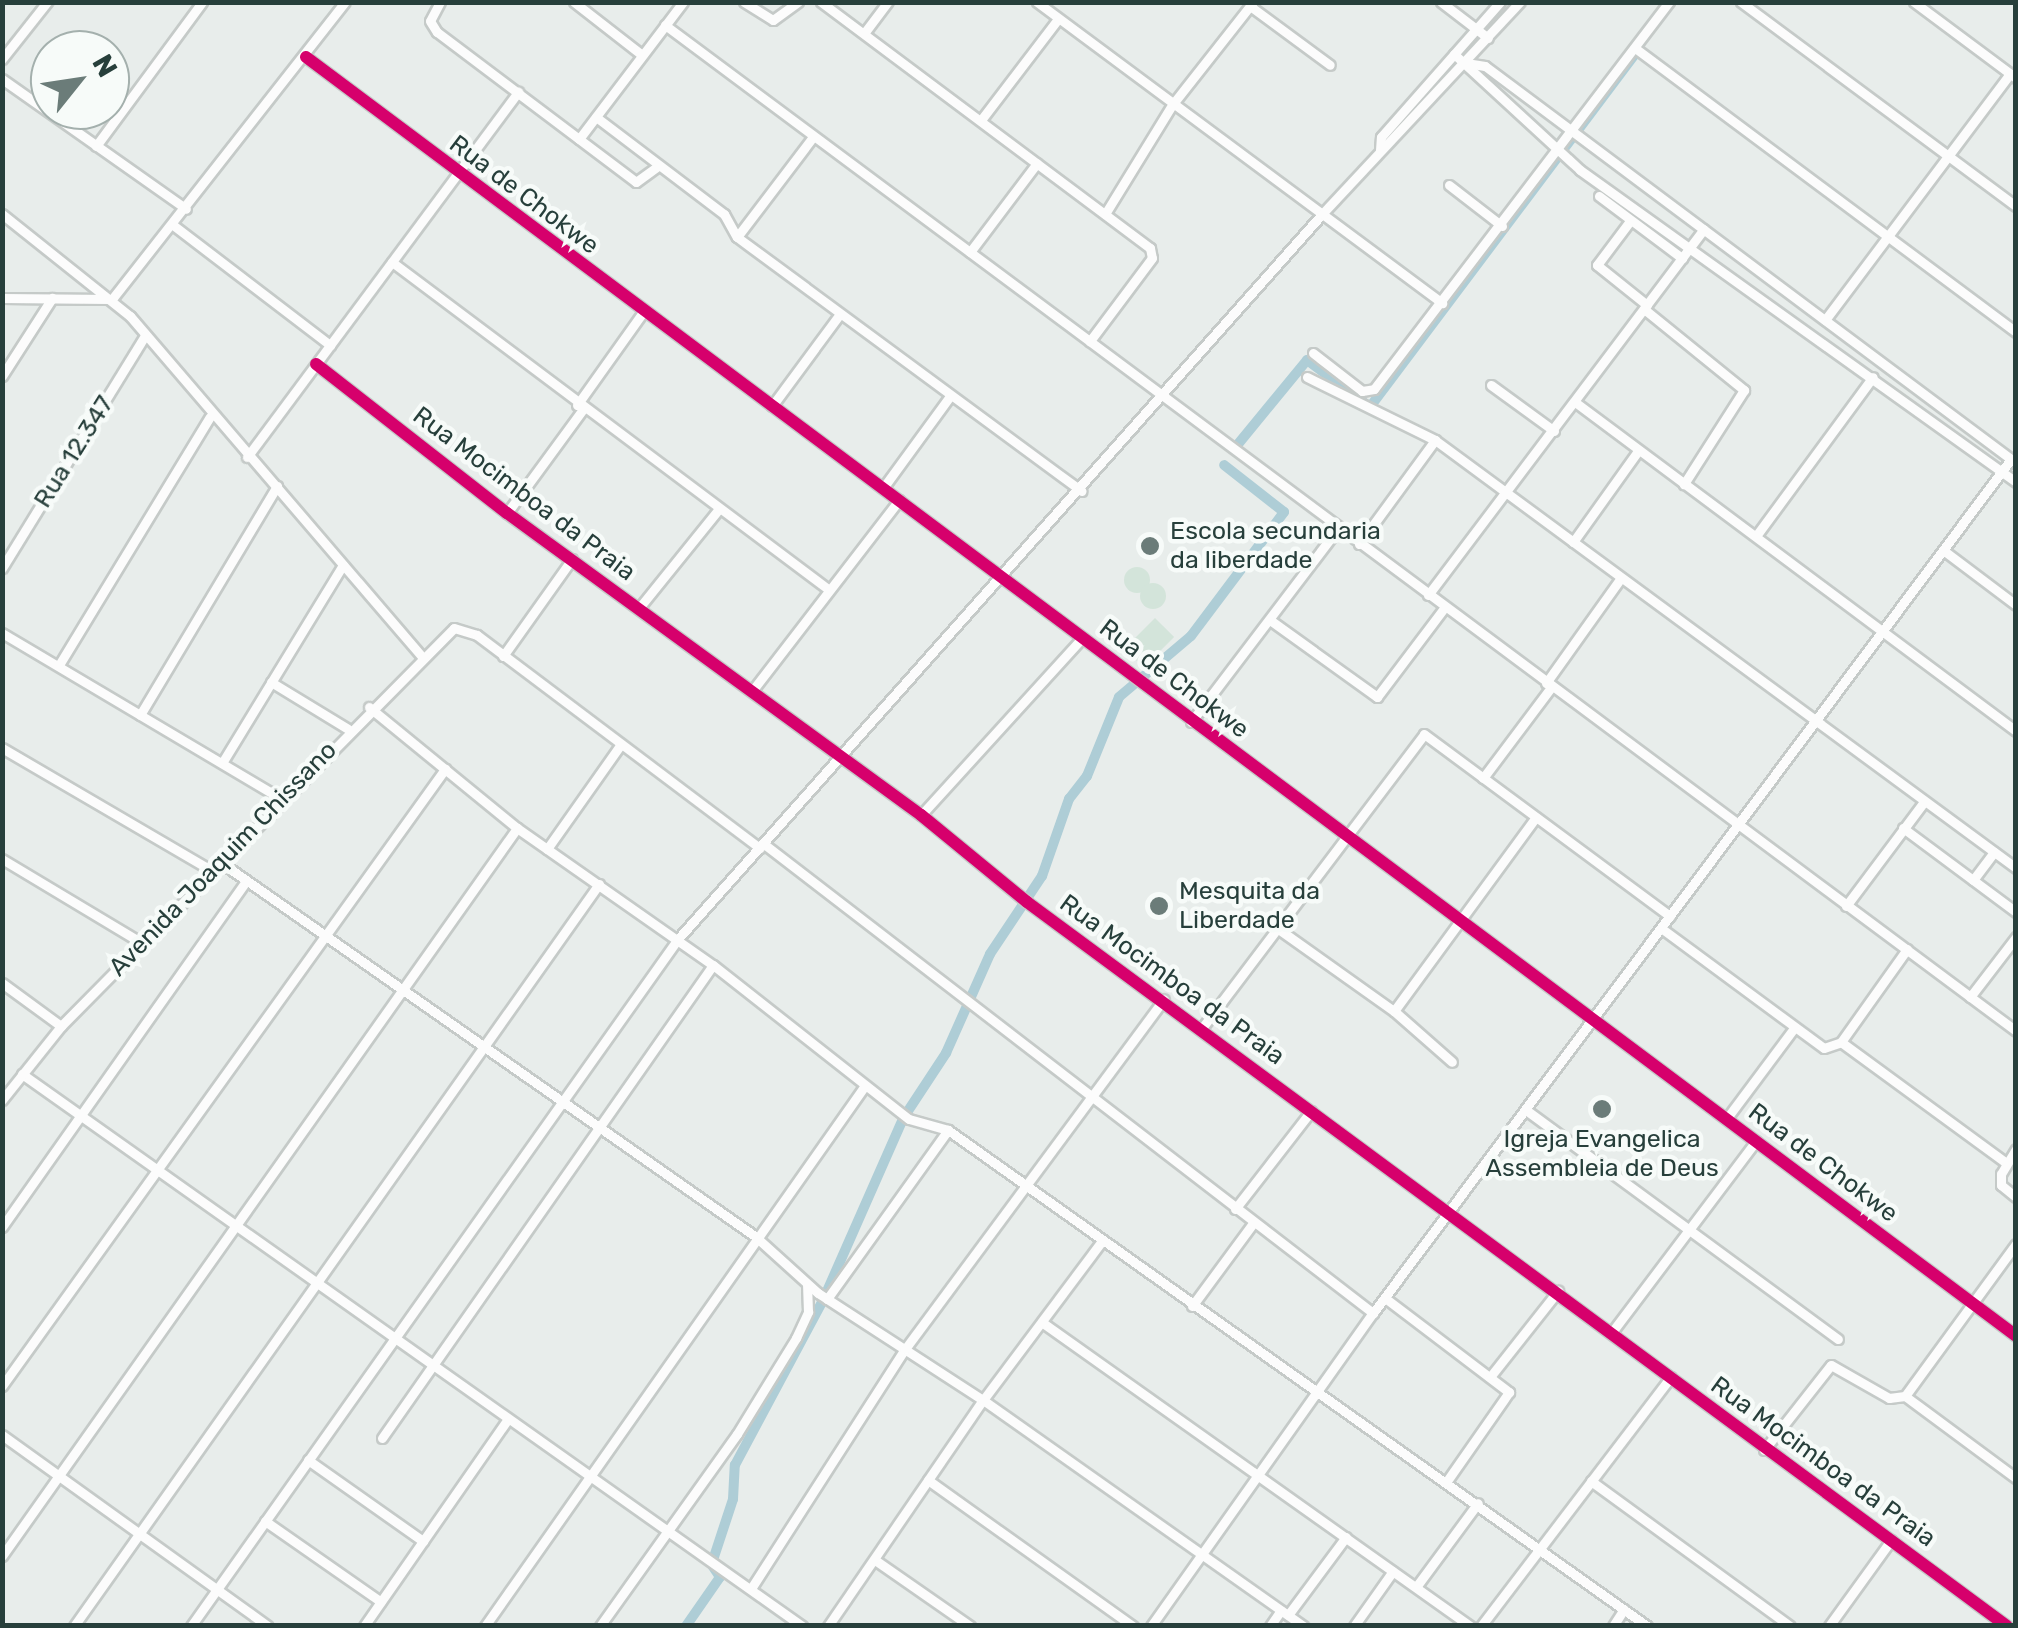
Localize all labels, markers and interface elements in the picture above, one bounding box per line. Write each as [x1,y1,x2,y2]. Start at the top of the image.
north arrow [30,30,130,130]
text: N [85,49,124,83]
street label: Rua de Chokwe [443,129,605,261]
street label: Rua 12.347 [28,391,120,513]
street label: Rua Mocimboa da Praia [407,401,641,587]
place label: Escola secundaria da liberdade [1170,517,1381,576]
marker: Escola secundaria da liberdade [1139,535,1161,557]
street label: Rua de Chokwe [1093,613,1255,745]
street label: Avenida Joaquim Chissano [103,735,343,983]
place label: Mesquita da Liberdade [1179,877,1320,936]
street label: Rua Mocimboa da Praia [1054,888,1290,1072]
marker: Mesquita da Liberdade [1148,895,1170,917]
street label: Rua de Chokwe [1742,1097,1904,1229]
marker: Igreja Evangelica Assembleia de Deus [1591,1098,1613,1120]
place label: Igreja Evangelica Assembleia de Deus [1485,1125,1719,1184]
street label: Rua Mocimboa da Praia [1705,1370,1941,1554]

